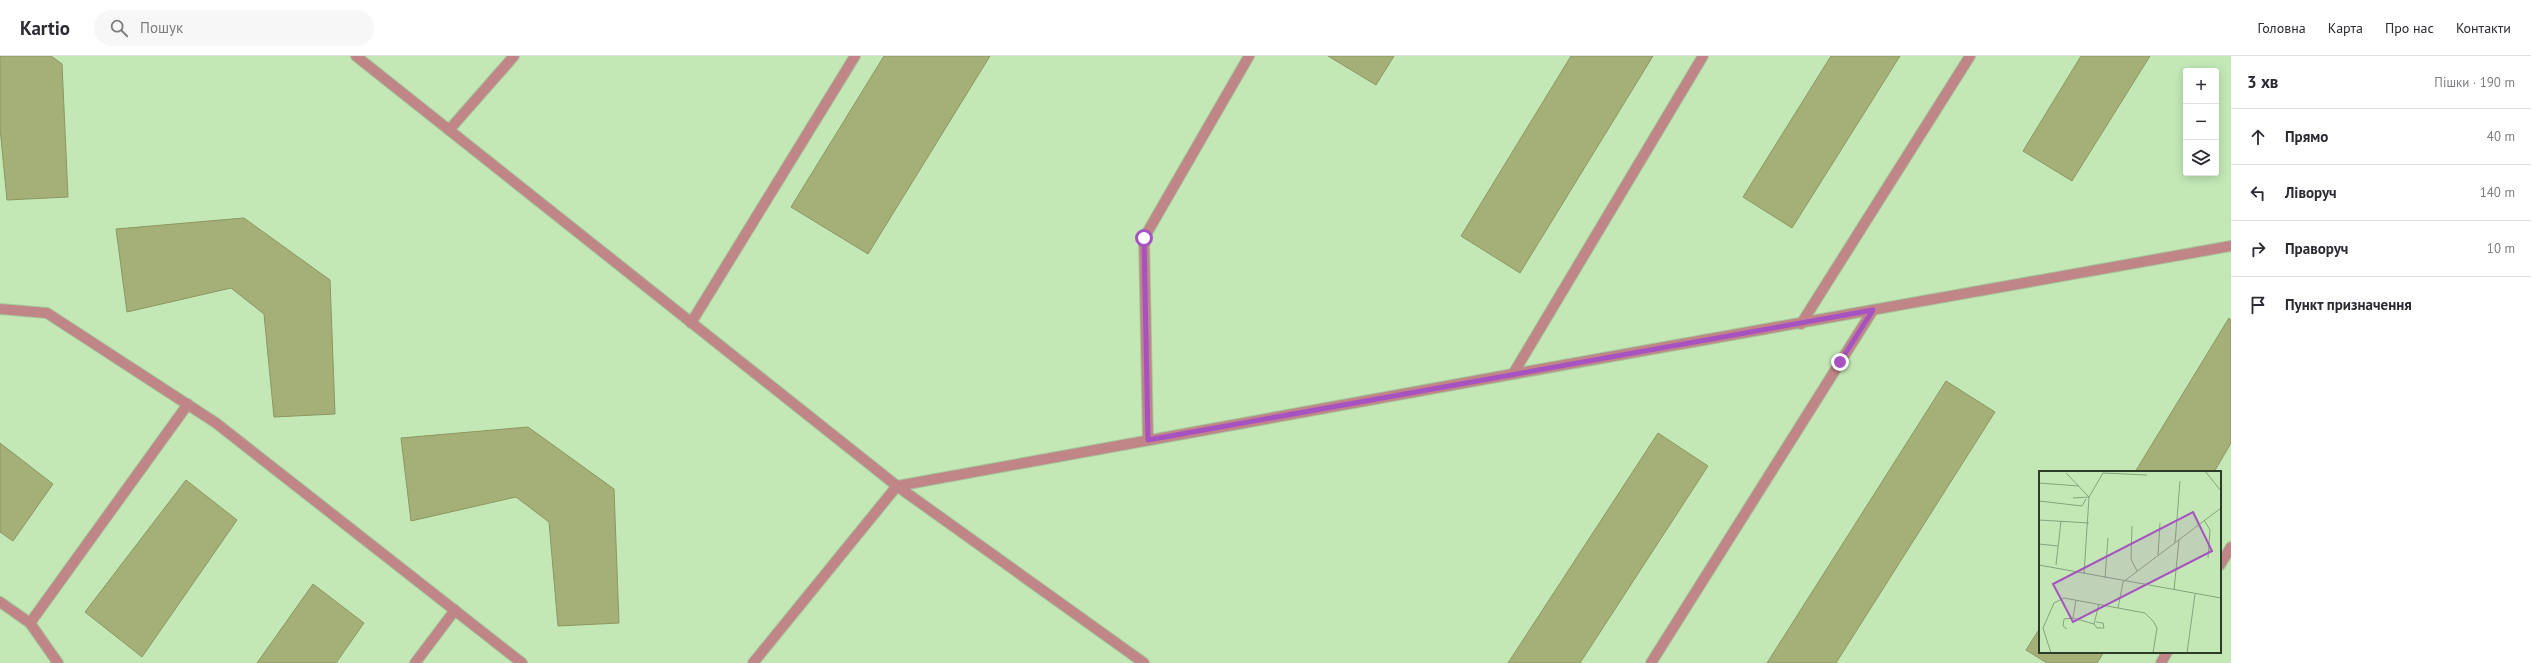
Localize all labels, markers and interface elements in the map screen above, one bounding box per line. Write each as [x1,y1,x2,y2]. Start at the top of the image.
search box [94,10,374,46]
text: Kartio [20,16,70,40]
icon: search [108,17,130,39]
text: Пошук [140,18,183,37]
text: Головна [2258,19,2306,37]
text: Карта [2328,19,2363,37]
text: Про нас [2385,19,2434,37]
text: Контакти [2456,19,2511,37]
map controls [2183,68,2219,176]
button: + [2183,68,2219,104]
text: 3 хв [2247,71,2278,93]
text: Пішки · 190 m [2434,74,2515,91]
button: − [2183,104,2219,140]
icon: ahead [2247,126,2269,148]
text: Прямо [2285,127,2328,146]
text: 40 m [2487,128,2515,145]
button: layers [2183,140,2219,176]
icon: left [2247,182,2269,204]
text: Ліворуч [2285,183,2337,202]
text: 140 m [2480,184,2515,201]
route start [1135,229,1153,247]
icon: right [2247,238,2269,260]
text: Праворуч [2285,239,2348,258]
text: 10 m [2487,240,2515,257]
icon: arrive [2247,294,2269,316]
text: Пункт призначення [2285,295,2412,314]
route end [1831,353,1849,371]
inset map [2039,471,2221,653]

